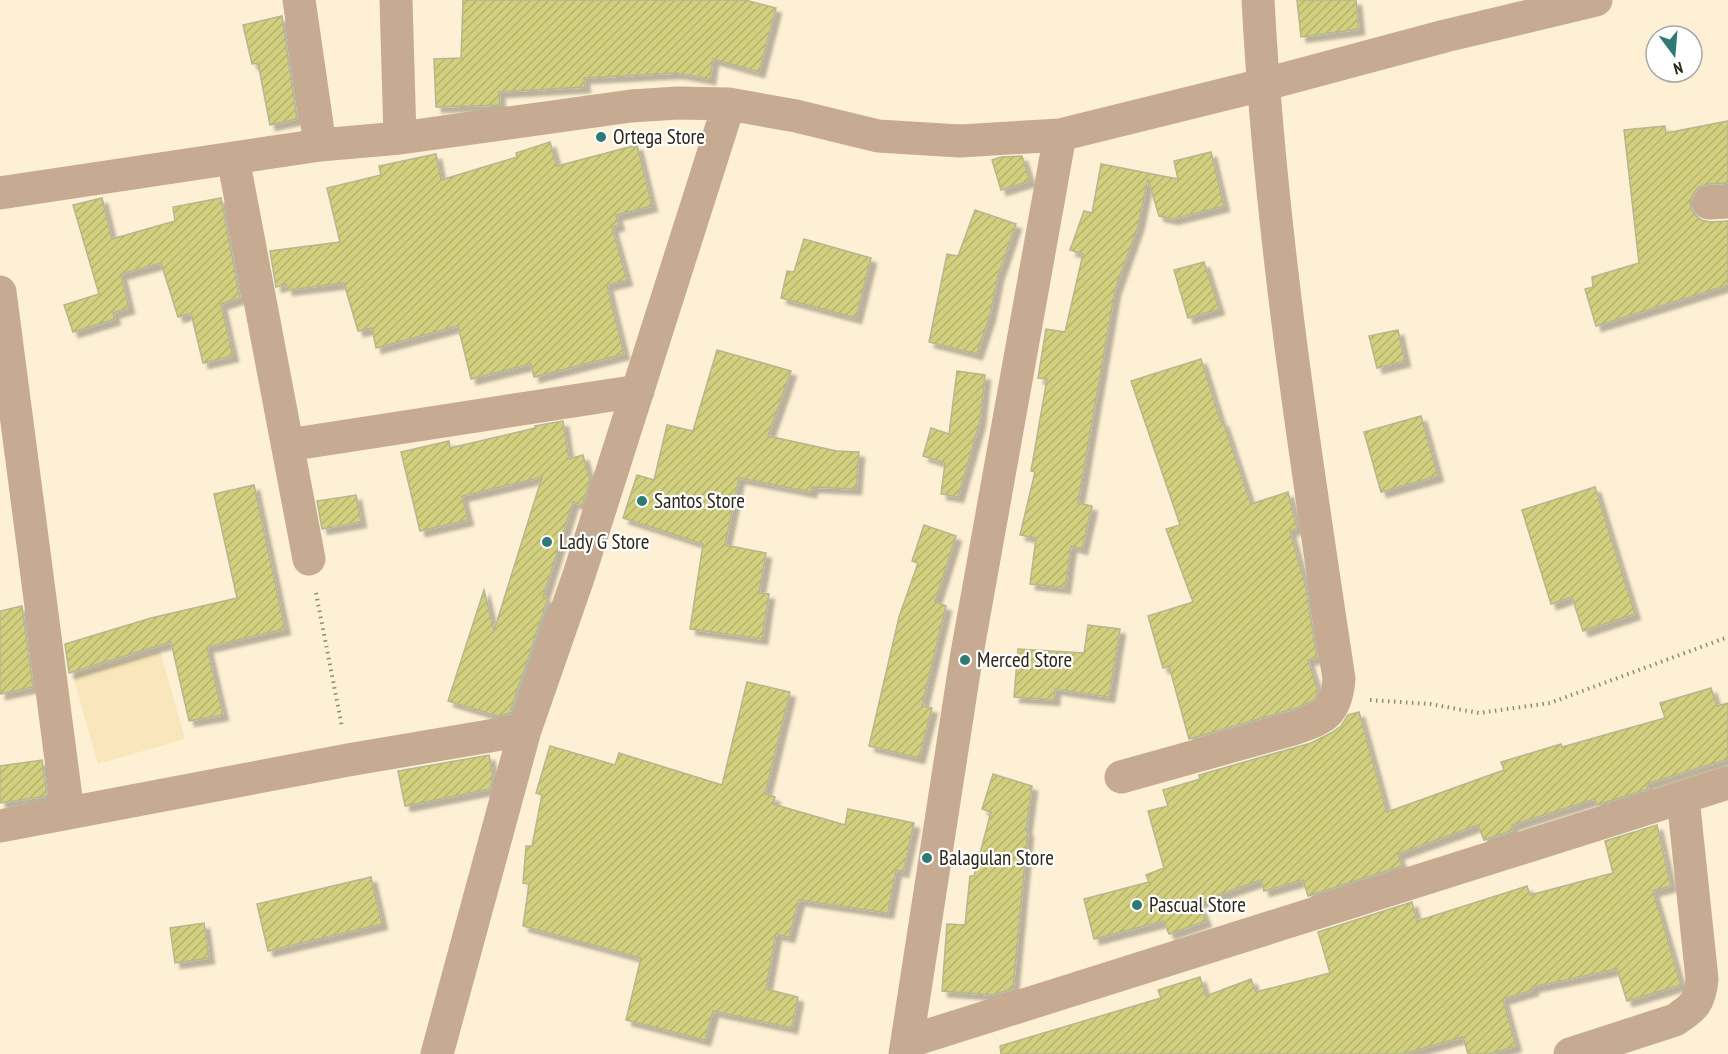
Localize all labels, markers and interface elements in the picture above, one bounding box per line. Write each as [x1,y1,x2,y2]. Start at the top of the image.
north arrow [1644,24,1704,84]
text: N [1671,58,1685,79]
place label: Ortega Store [613,123,705,150]
marker: Ortega Store [594,130,608,144]
place label: Santos Store [654,487,745,514]
marker: Santos Store [635,494,649,508]
place label: Lady G Store [559,528,650,555]
marker: Lady G Store [540,535,554,549]
place label: Merced Store [977,646,1072,673]
marker: Merced Store [958,653,972,667]
place label: Balagulan Store [939,844,1054,871]
marker: Balagulan Store [920,851,934,865]
place label: Pascual Store [1149,891,1246,918]
marker: Pascual Store [1130,898,1144,912]

